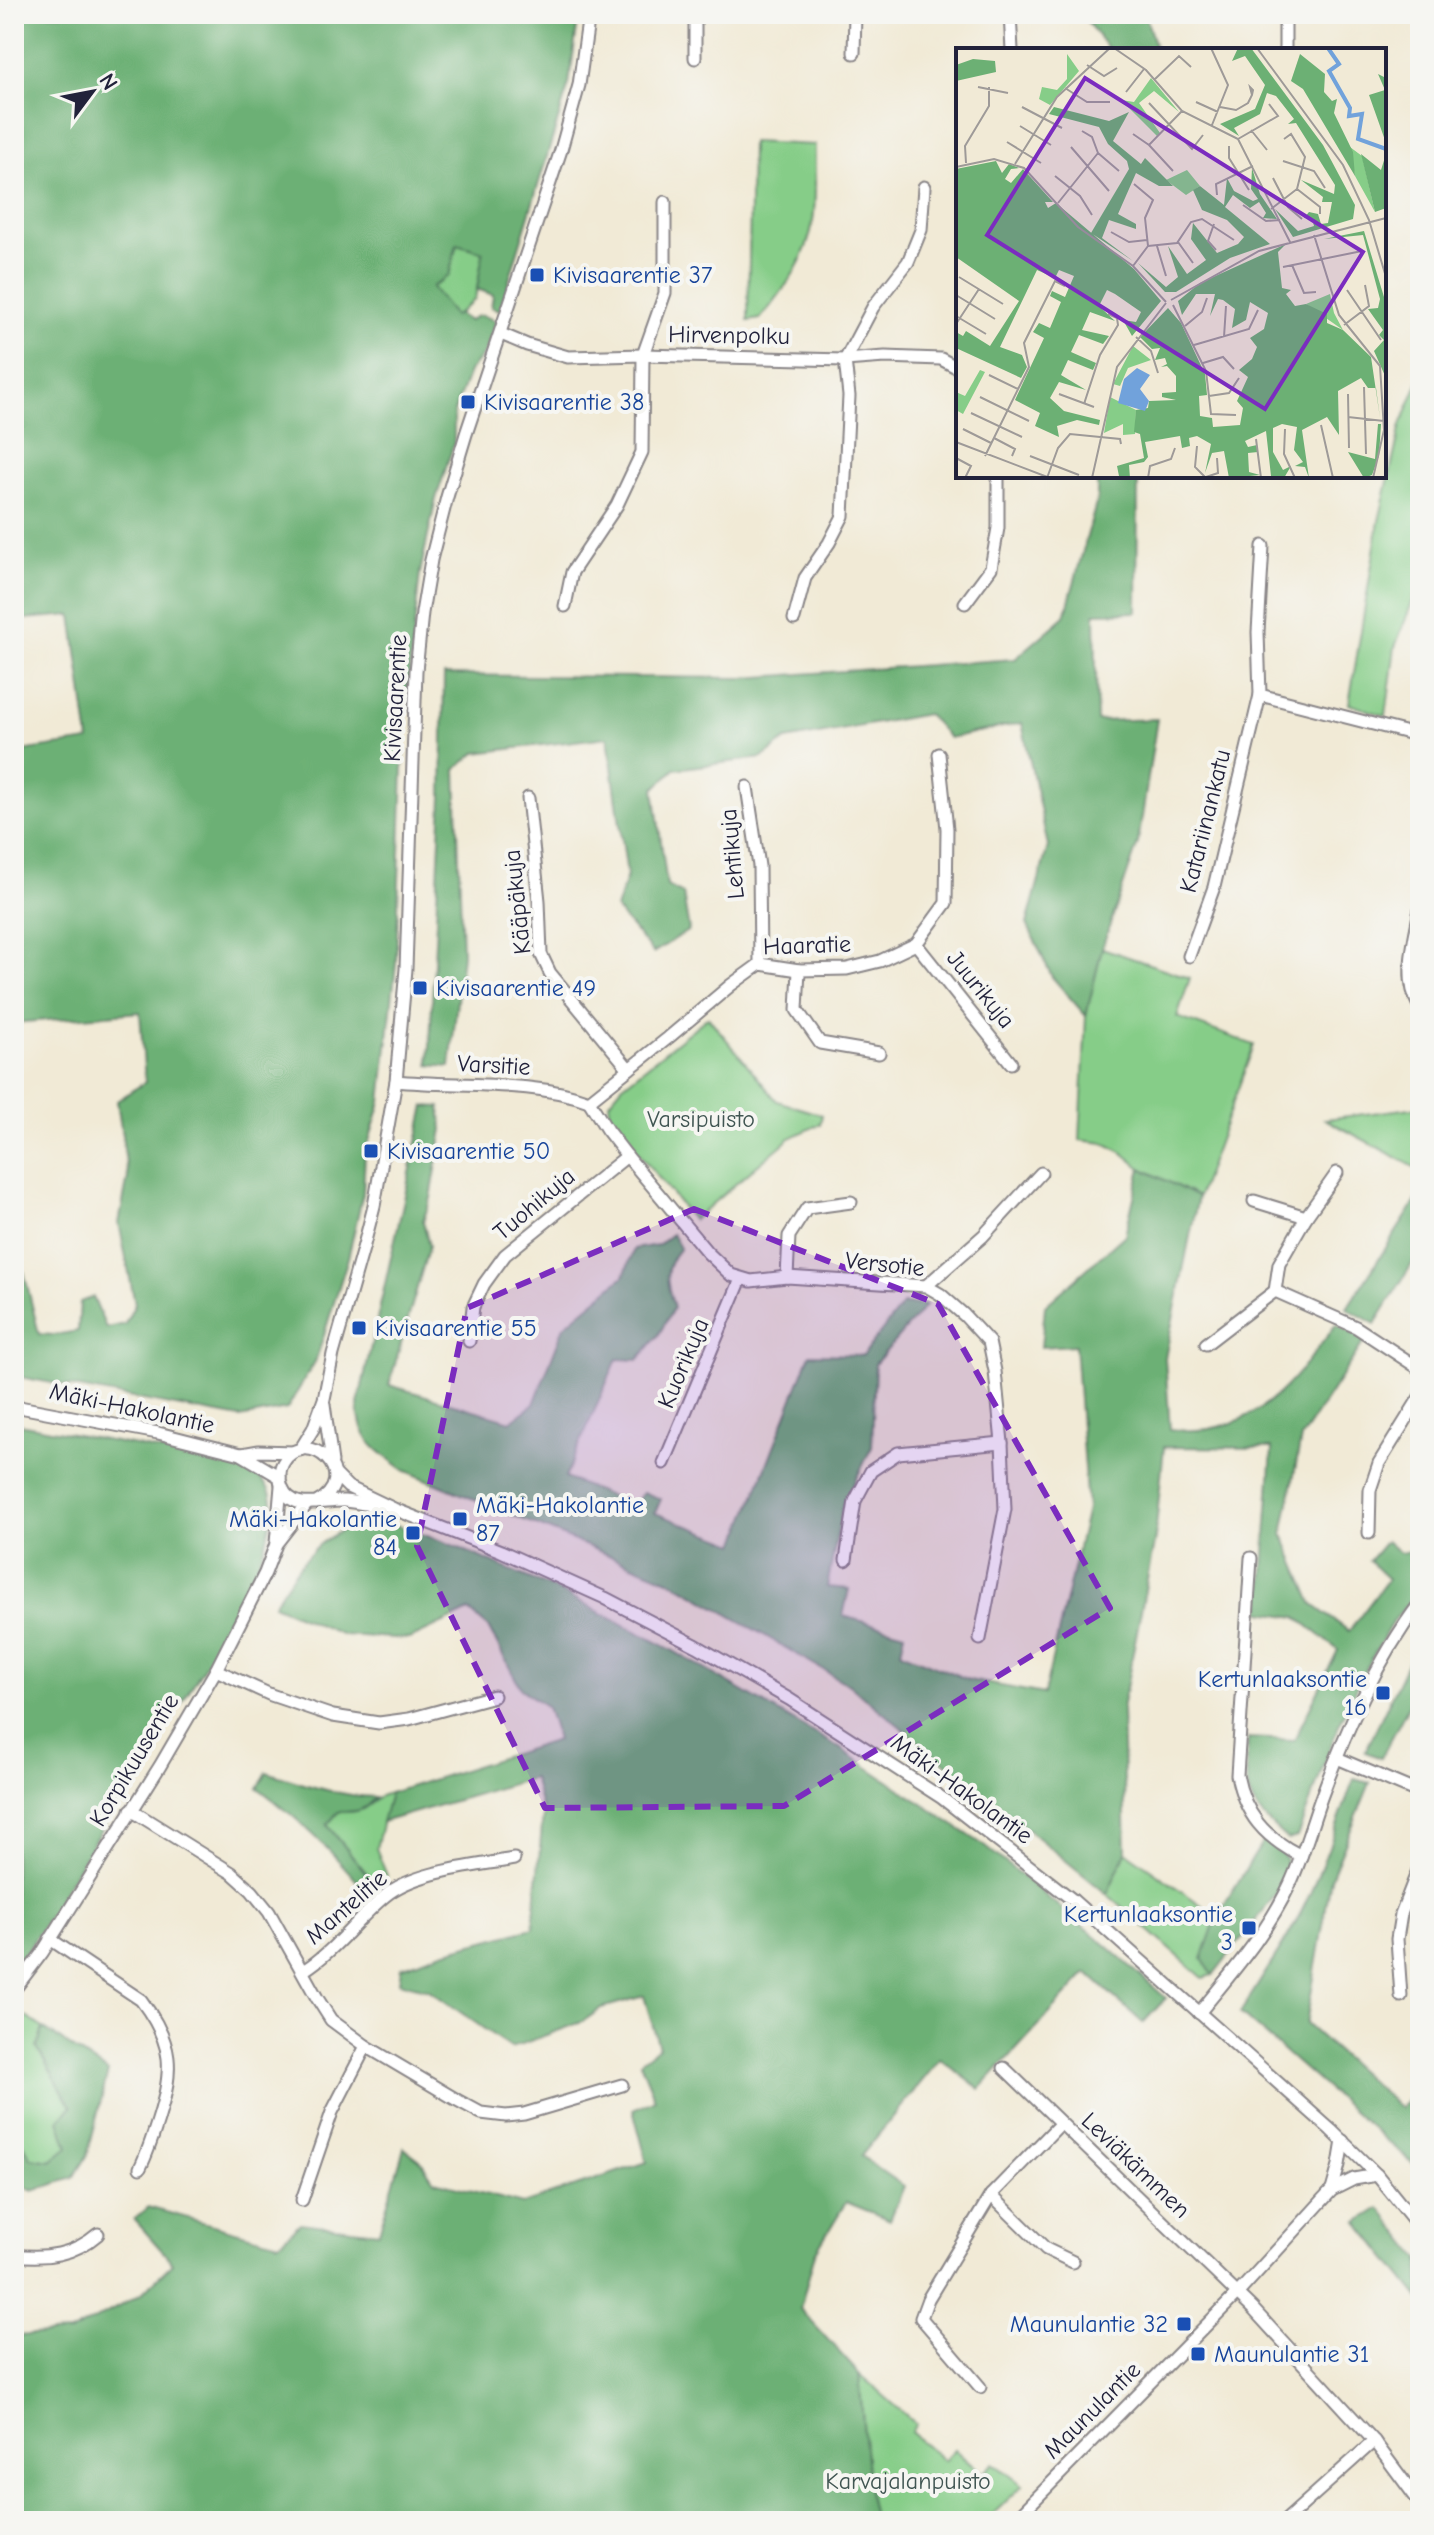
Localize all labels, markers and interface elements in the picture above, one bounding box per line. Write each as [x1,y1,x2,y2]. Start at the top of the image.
inset map [956,48,1386,478]
north arrow [52,52,132,132]
text: N [93,69,123,95]
place label: Kivisaarentie 37 [553,261,712,289]
marker: Kivisaarentie 37 [528,266,546,284]
street label: Hirvenpolku [668,320,790,350]
place label: Kivisaarentie 38 [484,388,644,416]
marker: Kivisaarentie 38 [459,393,477,411]
street label: Kivisaarentie [378,633,412,763]
street label: Katariinankatu [1174,747,1236,895]
street label: Lehtikuja [714,808,750,900]
street label: Kääpäkuja [498,848,536,956]
street label: Haaratie [763,929,851,961]
street label: Juurikuja [941,944,1021,1034]
place label: Kivisaarentie 49 [436,974,596,1002]
marker: Kivisaarentie 49 [411,979,429,997]
street label: Varsitie [457,1049,531,1081]
park label: Varsipuisto [647,1105,755,1133]
place label: Kivisaarentie 50 [387,1137,550,1165]
marker: Kivisaarentie 50 [362,1142,380,1160]
street label: Tuohikuja [488,1162,580,1246]
street label: Versotie [844,1246,926,1282]
place label: Kivisaarentie 55 [375,1314,537,1342]
street label: Kuorikuja [651,1314,715,1412]
marker: Kivisaarentie 55 [350,1319,368,1337]
street label: Mäki-Hakolantie [47,1377,217,1439]
place label: Mäki-Hakolantie 87 [476,1491,644,1547]
place label: Mäki-Hakolantie 84 [229,1505,397,1561]
marker: Mäki-Hakolantie 87 [451,1510,469,1528]
marker: Mäki-Hakolantie 84 [404,1524,422,1542]
place label: Kertunlaaksontie 16 [1198,1665,1367,1721]
marker: Kertunlaaksontie 16 [1374,1684,1392,1702]
street label: Korpikuusentie [83,1689,185,1831]
street label: Mäki-Hakolantie [886,1728,1038,1850]
street label: Mantelitie [299,1864,393,1950]
place label: Kertunlaaksontie 3 [1064,1900,1233,1956]
marker: Kertunlaaksontie 3 [1240,1919,1258,1937]
street label: Leviäkämmen [1076,2106,1196,2224]
place label: Maunulantie 32 [1010,2310,1168,2338]
marker: Maunulantie 32 [1175,2315,1193,2333]
place label: Maunulantie 31 [1214,2340,1369,2368]
marker: Maunulantie 31 [1189,2345,1207,2363]
street label: Maunulantie [1038,2356,1146,2464]
park label: Karvajalanpuisto [825,2467,991,2495]

